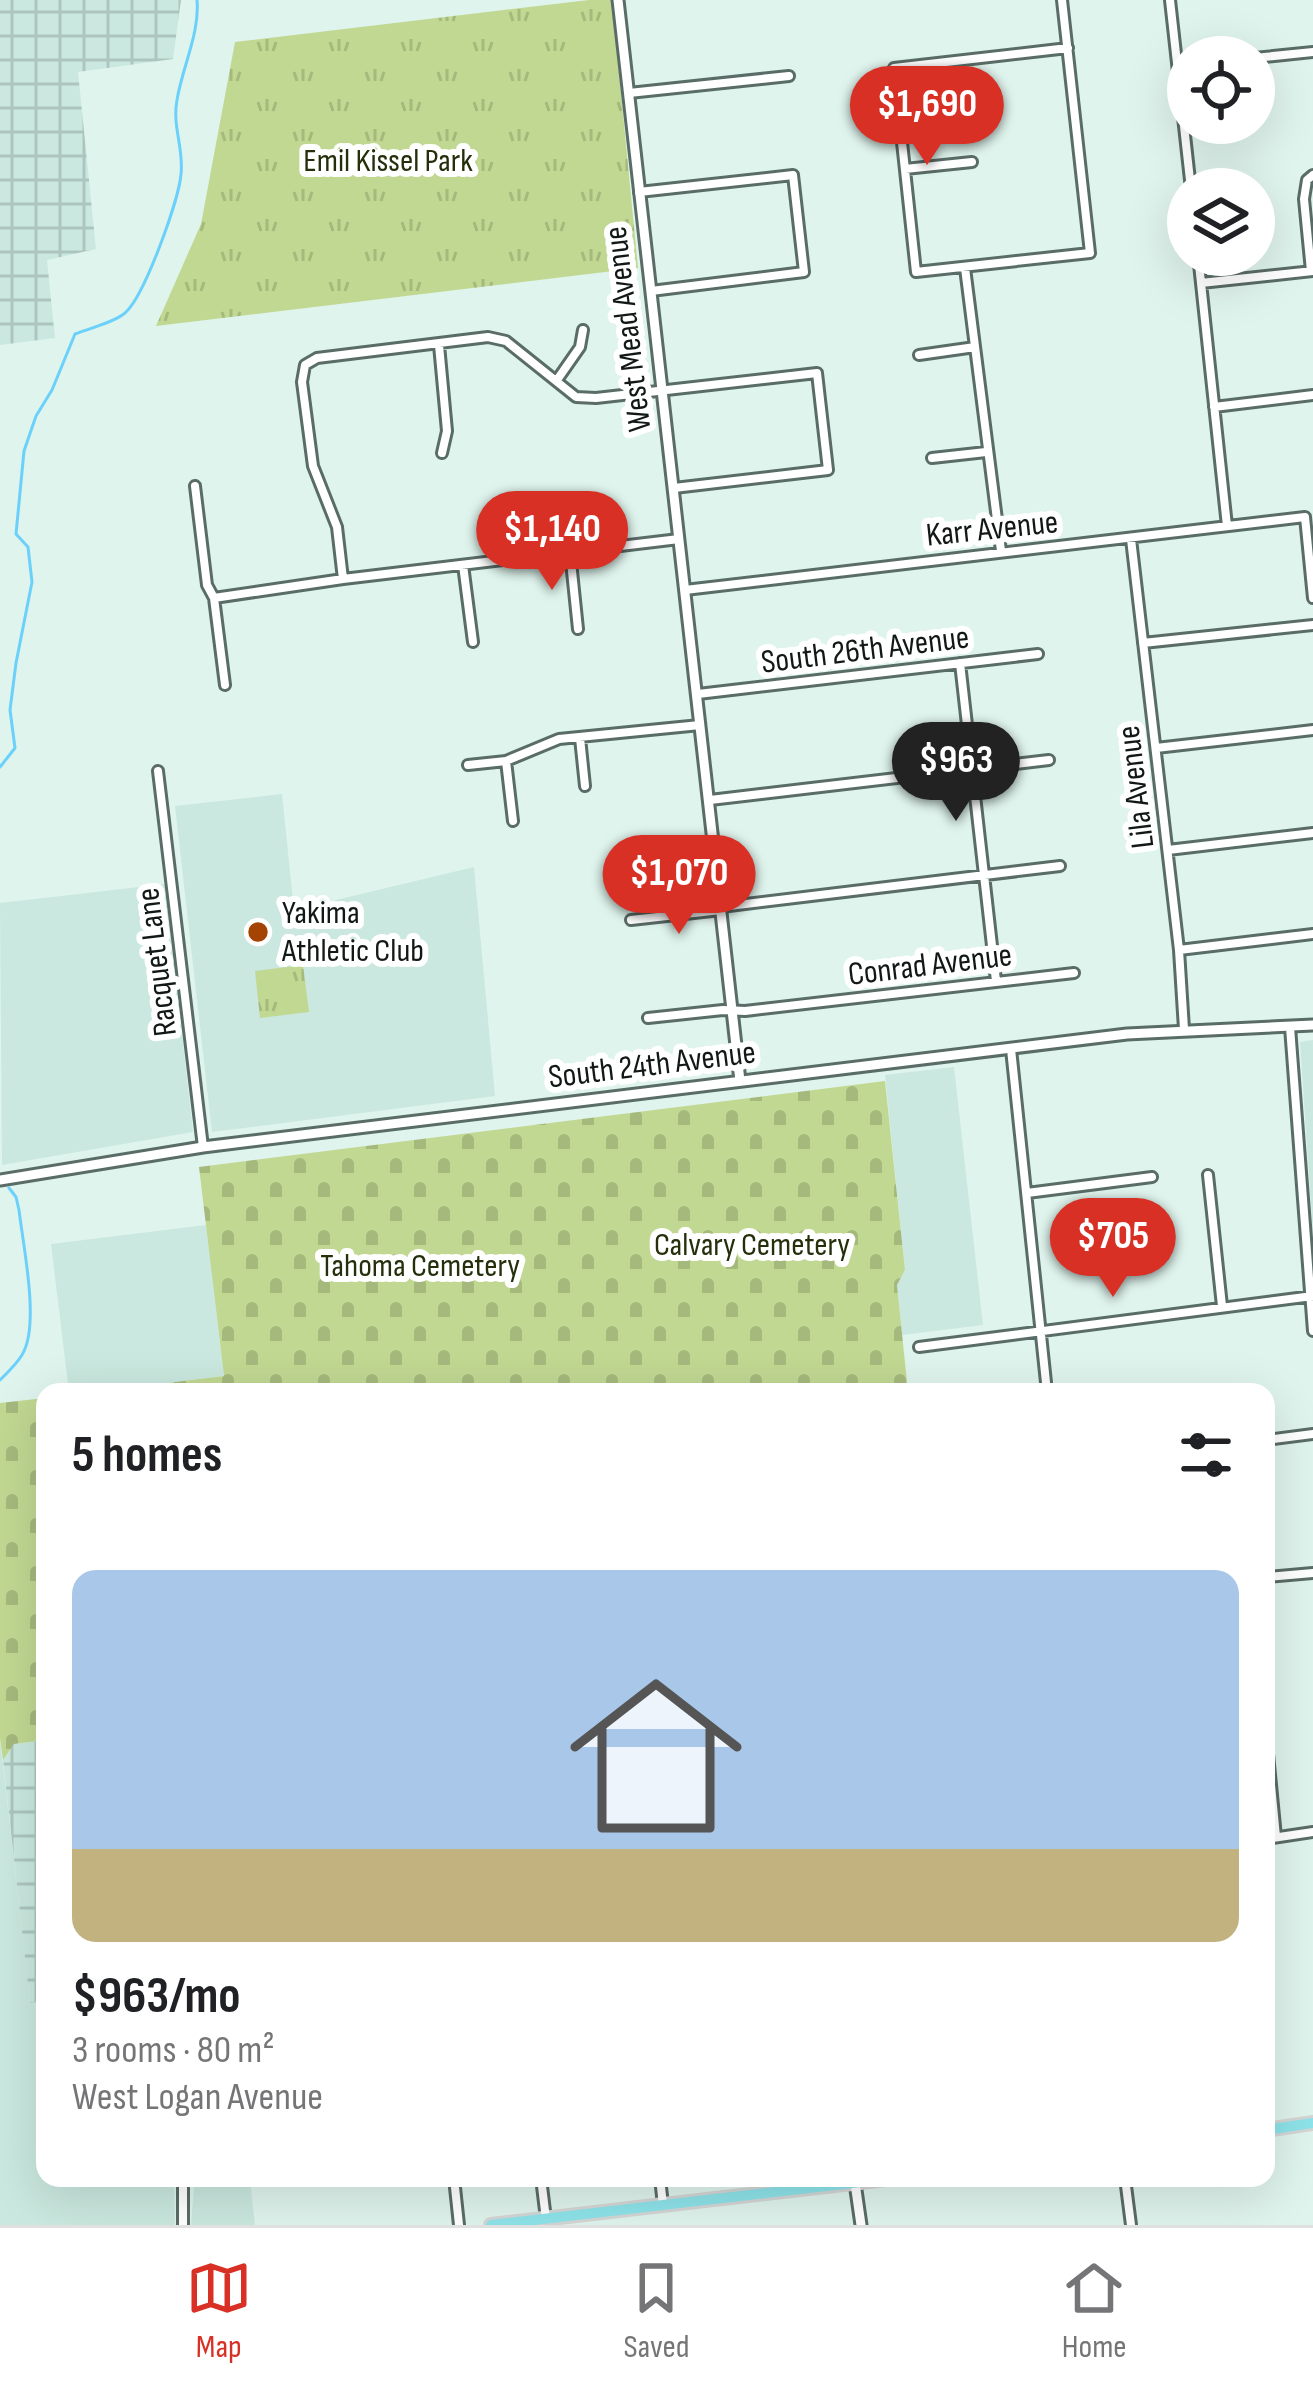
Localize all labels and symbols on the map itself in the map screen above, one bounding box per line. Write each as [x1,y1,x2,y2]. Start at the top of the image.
pin: $1,690 [829,66,1025,168]
park label: Emil Kissel Park [303,141,473,181]
street label: West Mead Avenue [596,224,660,434]
pin: $1,140 [454,491,650,593]
street label: Karr Avenue [924,502,1060,556]
street label: South 26th Avenue [759,617,971,683]
pin: $963 [885,722,1027,824]
street label: Lila Avenue [1109,723,1163,851]
pin: $1,070 [581,835,777,937]
street label: Racquet Lane [128,886,186,1038]
place label: Yakima Athletic Club [281,893,424,971]
marker: Yakima Athletic Club [245,919,271,945]
street label: Conrad Avenue [846,935,1014,995]
street label: South 24th Avenue [546,1032,758,1098]
pin: $705 [1042,1198,1184,1300]
park label: Calvary Cemetery [654,1225,850,1265]
park label: Tahoma Cemetery [320,1246,520,1286]

